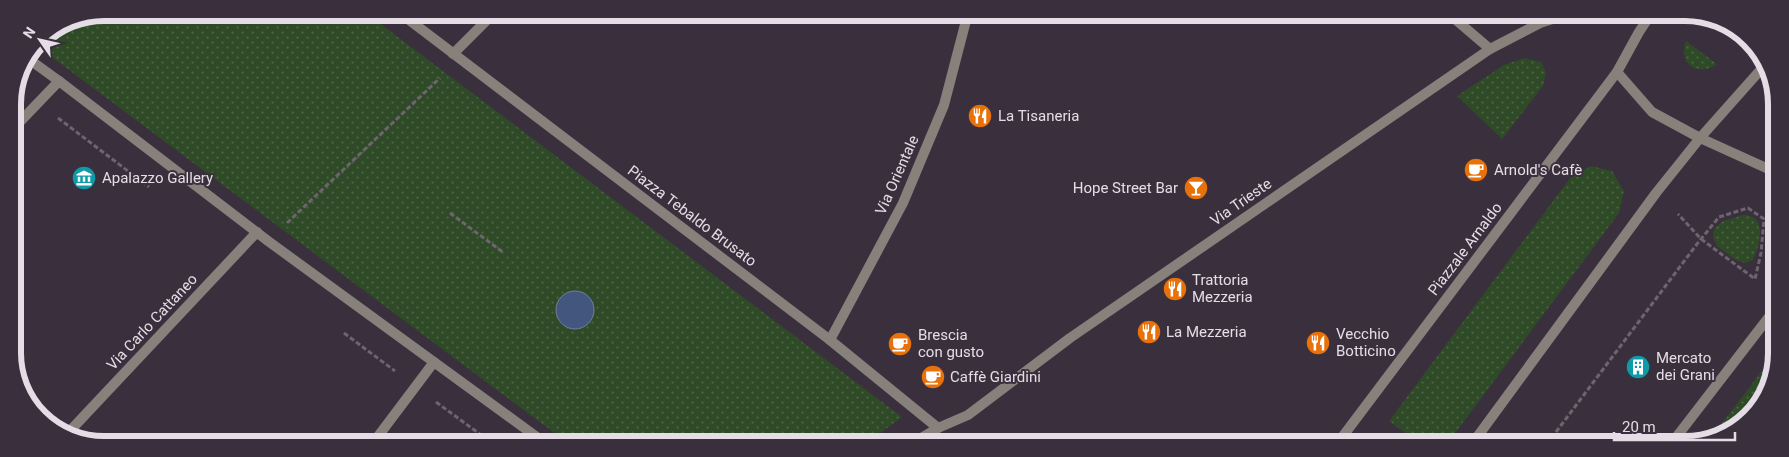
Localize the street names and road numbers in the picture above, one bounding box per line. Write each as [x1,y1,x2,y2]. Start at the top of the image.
street label: Via Orientale [871,132,923,218]
street label: Piazza Tebaldo Brusato [624,162,760,270]
street label: Via Trieste [1207,174,1275,230]
street label: Piazzale Arnaldo [1424,199,1506,299]
street label: Via Carlo Cattaneo [103,270,201,374]

